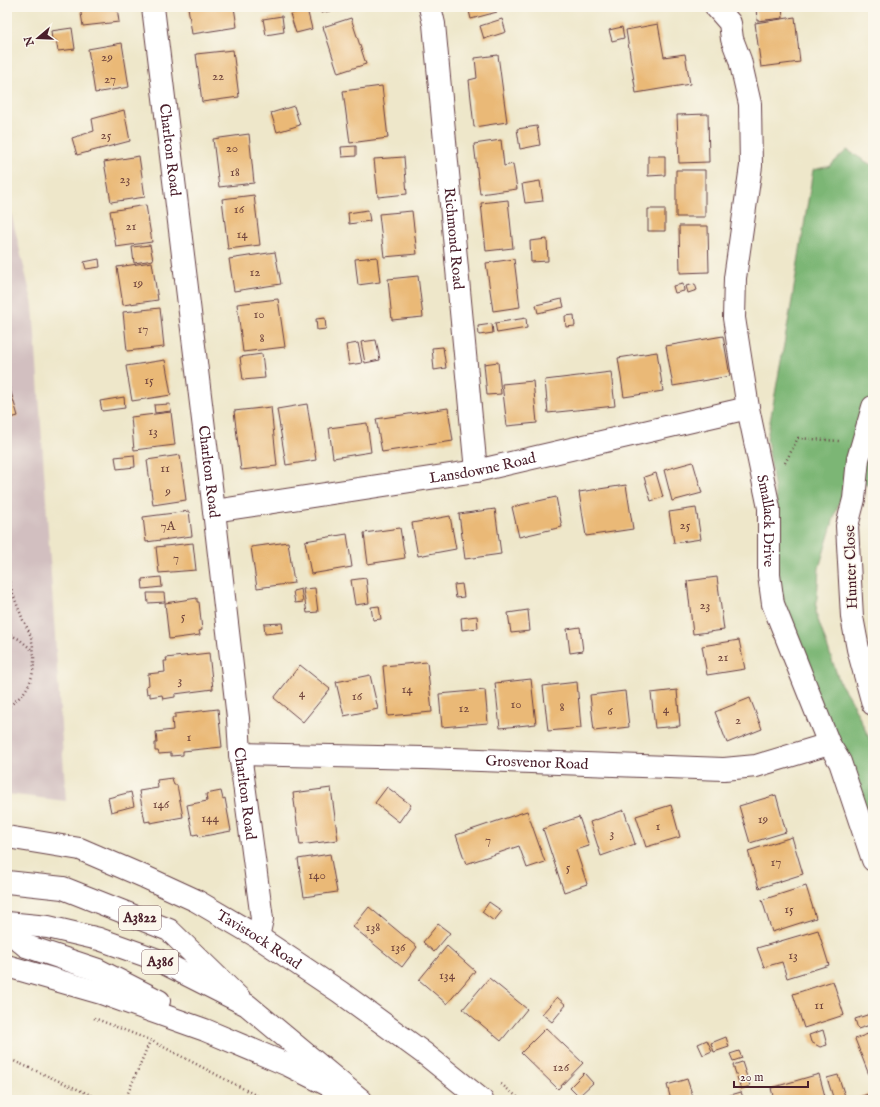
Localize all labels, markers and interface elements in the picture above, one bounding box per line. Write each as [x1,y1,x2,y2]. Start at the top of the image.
north arrow [18,18,58,58]
text: N [21,34,38,49]
house number: 29 [101,49,113,66]
house number: 22 [212,68,224,85]
house number: 27 [104,71,116,88]
street label: Charlton Road [155,103,185,198]
house number: 25 [101,127,112,144]
house number: 20 [226,140,238,157]
house number: 18 [230,164,240,181]
house number: 23 [120,171,131,188]
street label: Richmond Road [440,187,469,292]
house number: 16 [234,201,245,218]
house number: 21 [126,218,137,235]
house number: 14 [236,226,248,243]
house number: 12 [250,264,260,281]
house number: 19 [133,275,144,292]
house number: 10 [253,306,265,323]
house number: 17 [138,321,148,338]
house number: 8 [259,330,265,347]
house number: 15 [144,372,154,389]
house number: 13 [148,423,158,440]
street label: Charlton Road [194,424,224,520]
street label: Lansdowne Road [428,448,539,488]
house number: 11 [160,460,170,477]
street label: Smallack Drive [753,473,779,567]
house number: 9 [164,483,171,500]
house number: 25 [680,517,691,534]
house number: 7A [161,518,177,535]
street label: Hunter Close [840,524,862,609]
house number: 7 [173,550,179,567]
house number: 23 [700,597,711,614]
house number: 5 [181,608,186,625]
house number: 21 [718,649,729,666]
house number: 3 [178,672,183,689]
house number: 14 [401,681,413,698]
house number: 4 [299,685,306,702]
house number: 16 [352,688,363,705]
house number: 10 [510,696,522,713]
house number: 8 [559,699,565,716]
house number: 12 [459,700,469,717]
house number: 4 [663,701,670,718]
house number: 6 [607,703,613,720]
house number: 2 [735,712,741,729]
house number: 1 [187,729,192,746]
street label: Charlton Road [230,747,261,842]
street label: Grosvenor Road [485,751,590,774]
house number: 146 [153,796,170,813]
house number: 144 [201,810,219,827]
house number: 19 [758,811,769,828]
house number: 1 [656,818,661,835]
house number: 3 [610,825,615,842]
house number: 7 [485,832,491,849]
house number: 17 [771,854,781,871]
house number: 5 [566,859,571,876]
house number: 140 [308,867,326,884]
house number: 15 [784,901,794,918]
street label: Tavistock Road [213,905,306,974]
road number: A3822 [119,906,161,930]
house number: 138 [366,919,380,936]
house number: 136 [390,939,406,956]
house number: 13 [788,947,798,964]
road number: A386 [142,950,178,974]
house number: 134 [439,967,456,984]
house number: 11 [814,997,824,1014]
house number: 126 [553,1059,570,1076]
scale bar [734,1063,808,1089]
text: 20 m [740,1070,763,1085]

